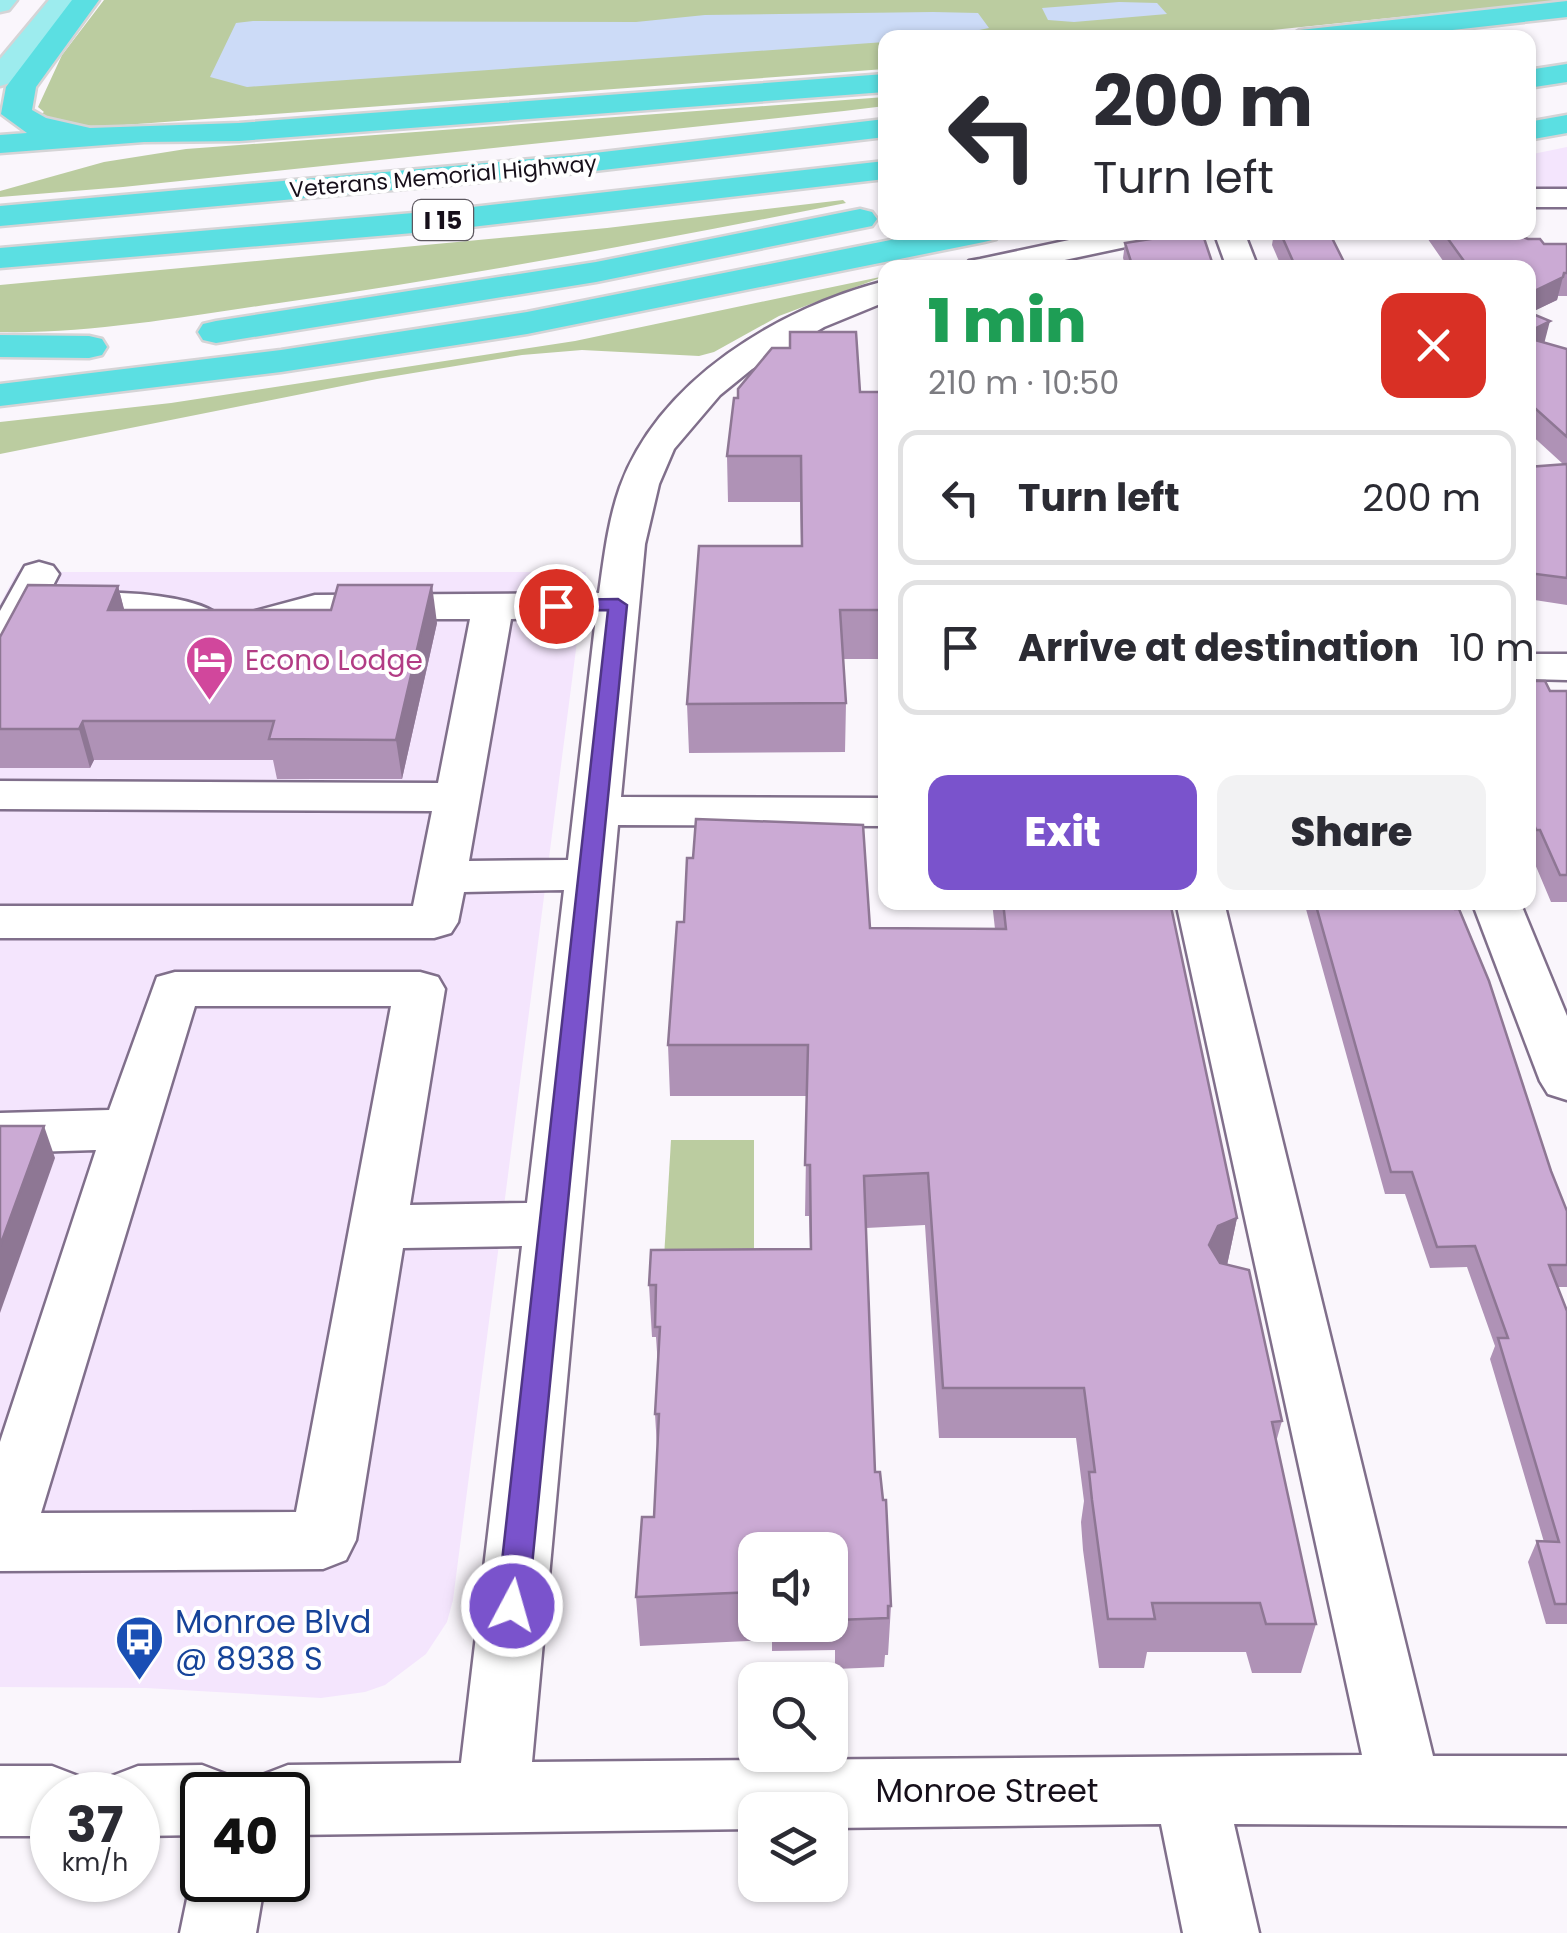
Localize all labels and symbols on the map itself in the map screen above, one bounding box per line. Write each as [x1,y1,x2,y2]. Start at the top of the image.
street label: Veterans Memorial Highway [288,148,599,205]
road number: I 15 [413,200,473,240]
pin [514,564,599,649]
hotel icon: Econo Lodge [184,634,236,702]
place label: Econo Lodge [245,641,423,680]
position arrow [460,1554,564,1658]
place label: Monroe Blvd @ 8938 S [175,1599,371,1681]
bus stop icon: Monroe Blvd @ 8938 S [114,1614,166,1682]
street label: Monroe Street [875,1768,1099,1813]
speed limit sign: 40 [180,1772,310,1902]

